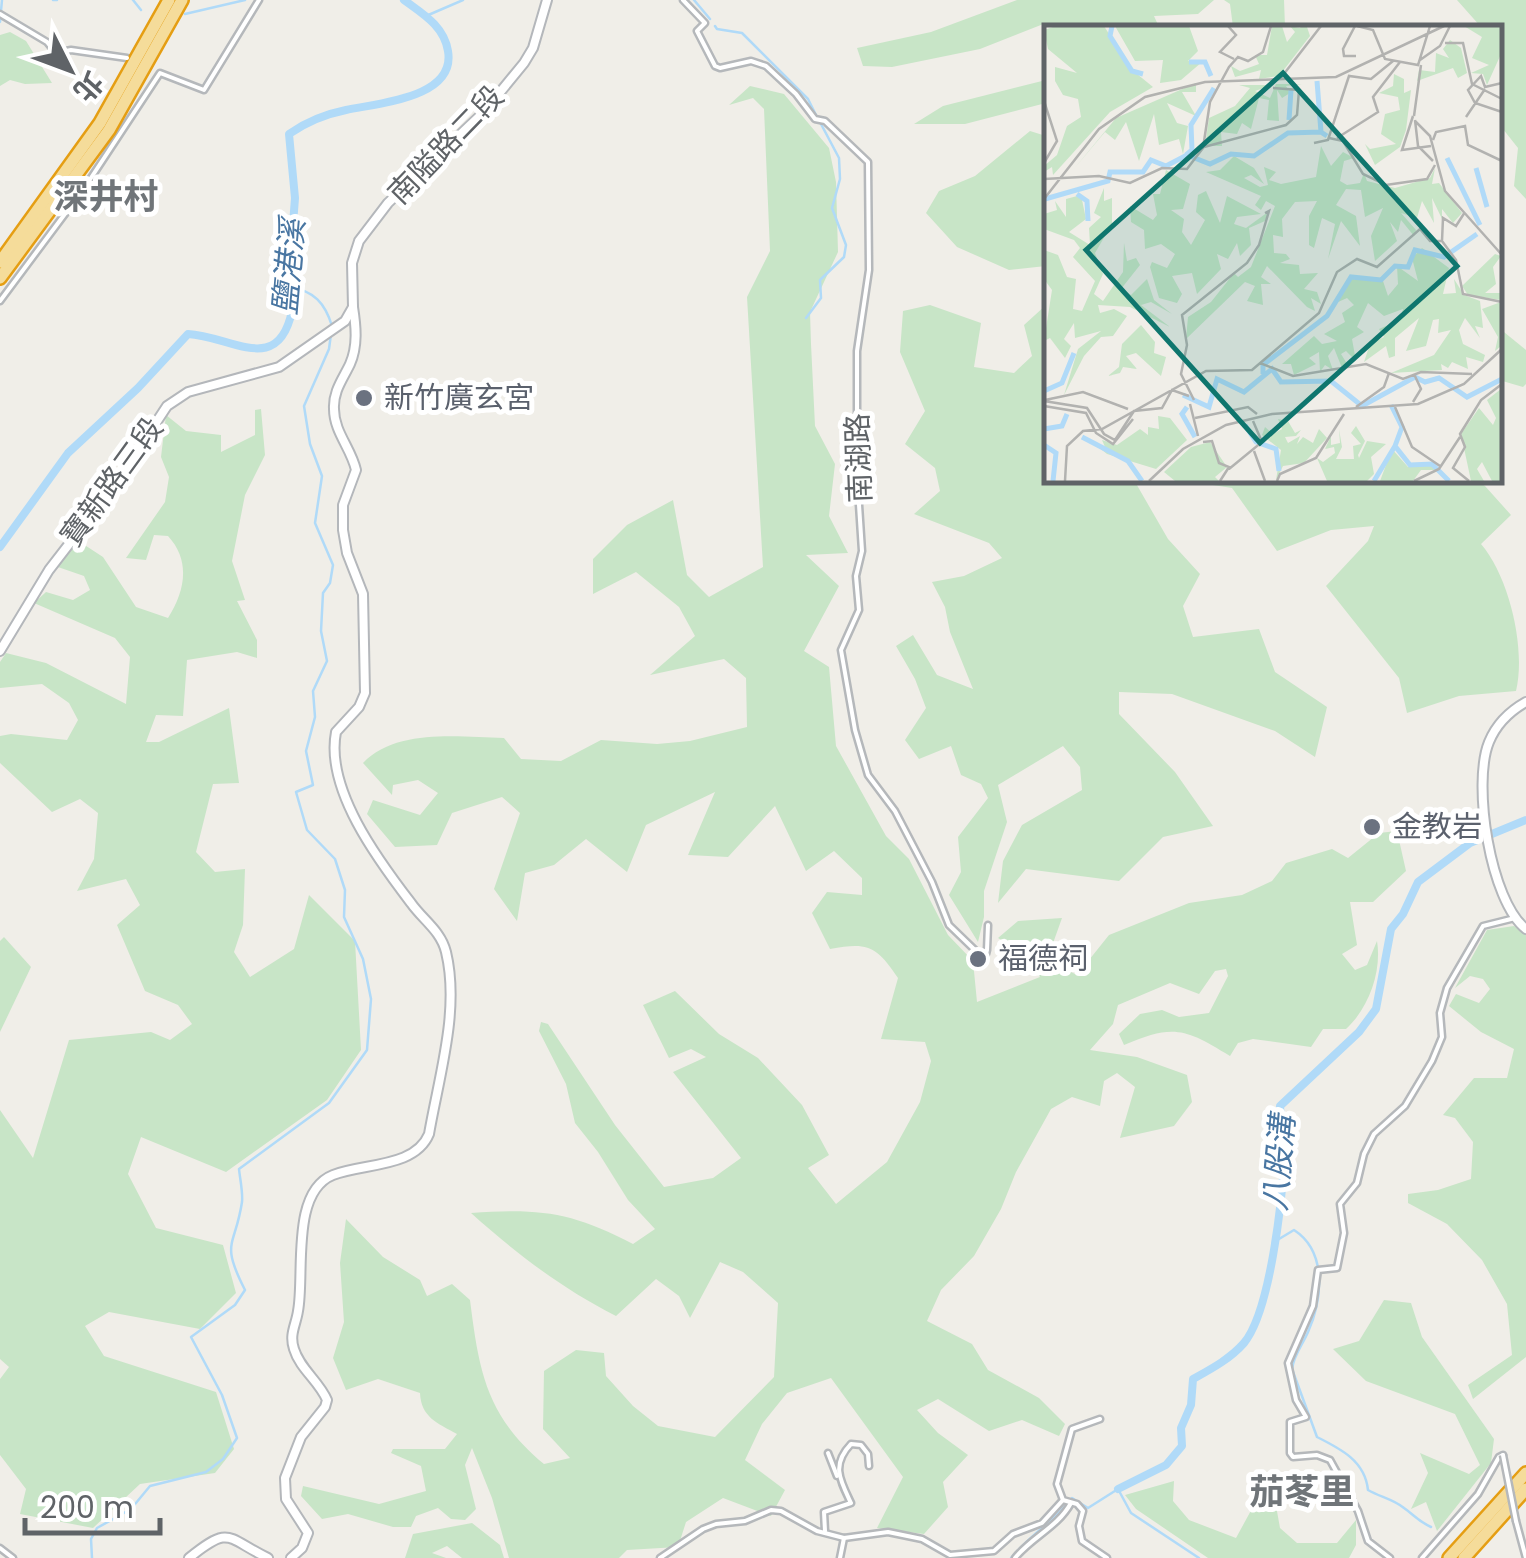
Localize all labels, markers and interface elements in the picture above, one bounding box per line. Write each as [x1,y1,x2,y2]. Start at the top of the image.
north arrow [20,20,120,120]
inset map [1044,25,1501,482]
text: 北 [64,63,112,110]
street label: 南隘路二段 [378,76,513,214]
district label: 深井村 [53,172,159,221]
water label: 鹽港溪 [262,213,315,317]
place label: 新竹廣玄宮 [384,376,534,419]
marker: 新竹廣玄宮 [353,387,375,409]
street label: 寶新路三段 [50,408,173,555]
street label: 南湖路 [835,412,882,504]
place label: 金教岩 [1392,805,1482,848]
marker: 金教岩 [1361,816,1383,838]
place label: 福德祠 [998,937,1088,980]
marker: 福德祠 [967,948,989,970]
water label: 八股溝 [1252,1109,1305,1213]
district label: 茄苳里 [1249,1467,1355,1516]
scale bar [25,1473,160,1535]
text: 200 m [40,1486,134,1529]

